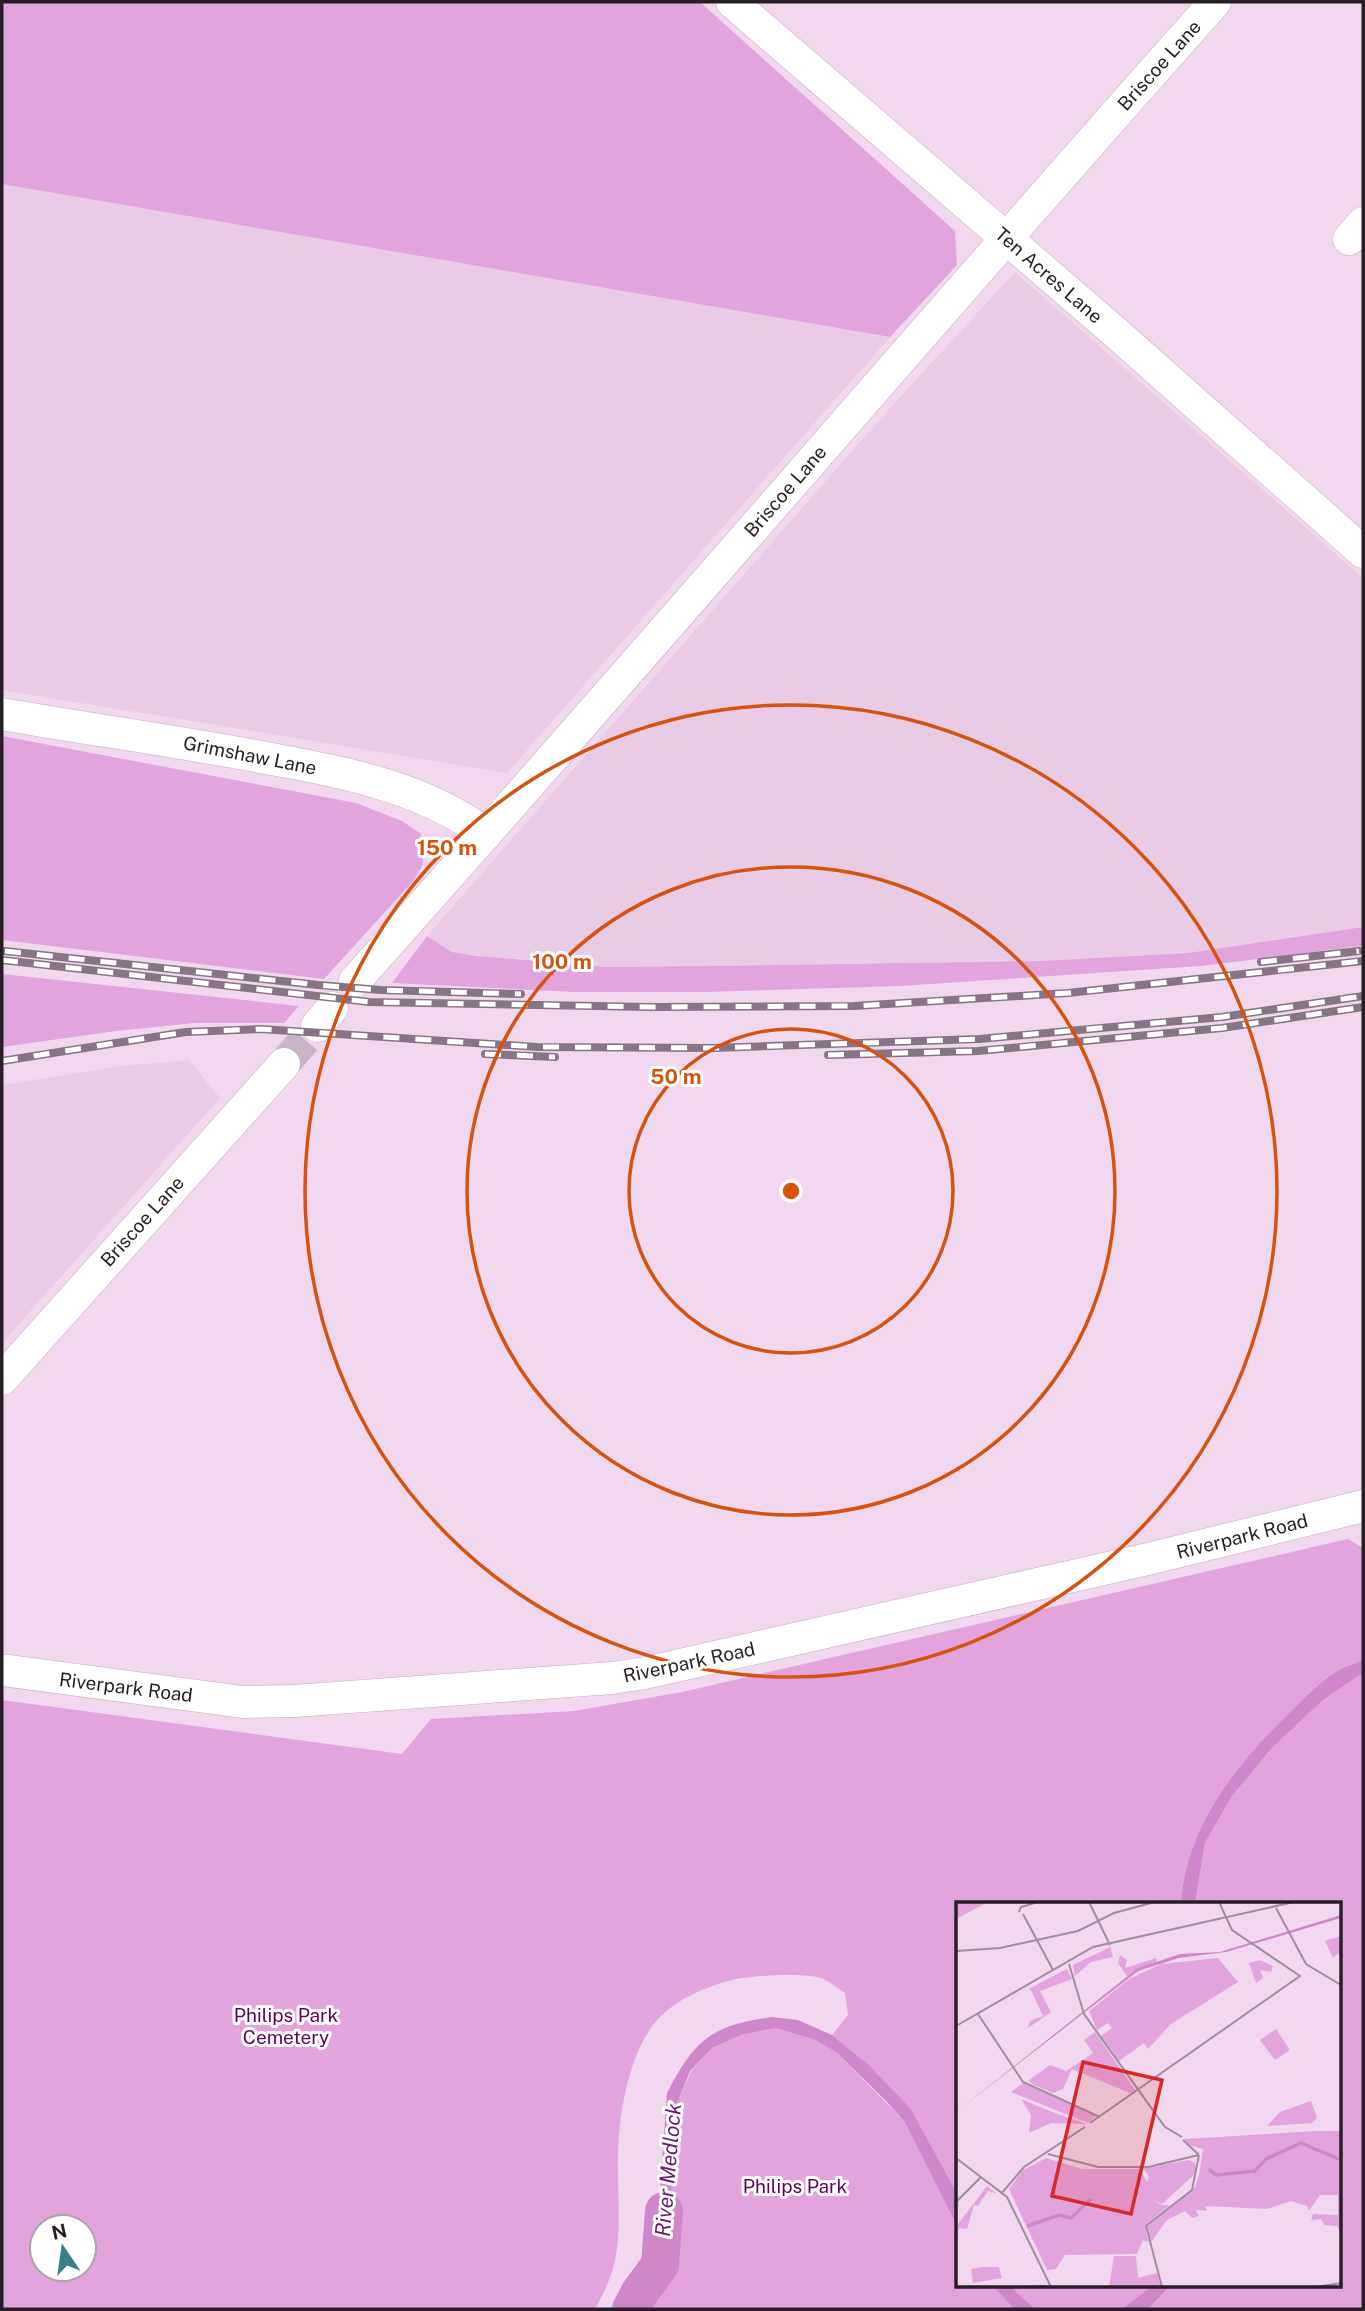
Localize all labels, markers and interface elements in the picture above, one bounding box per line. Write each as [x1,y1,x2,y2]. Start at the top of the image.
street label: Briscoe Lane [1113,15,1205,115]
street label: Ten Acres Lane [991,222,1107,328]
street label: Briscoe Lane [739,441,831,541]
street label: Grimshaw Lane [181,731,319,779]
text: 150 m [417,835,477,860]
text: 100 m [532,949,592,974]
text: 50 m [650,1064,702,1089]
street label: Briscoe Lane [96,1171,188,1271]
centre of rings [779,1179,803,1203]
street label: Riverpark Road [1174,1509,1310,1563]
street label: Riverpark Road [621,1637,757,1687]
street label: Riverpark Road [58,1668,194,1706]
inset map [956,1902,1340,2286]
park label: Philips Park Cemetery [234,2004,338,2048]
water label: River Medlock [650,2102,686,2238]
park label: Philips Park [743,2175,847,2197]
north arrow [28,2213,98,2283]
text: N [49,2219,69,2244]

